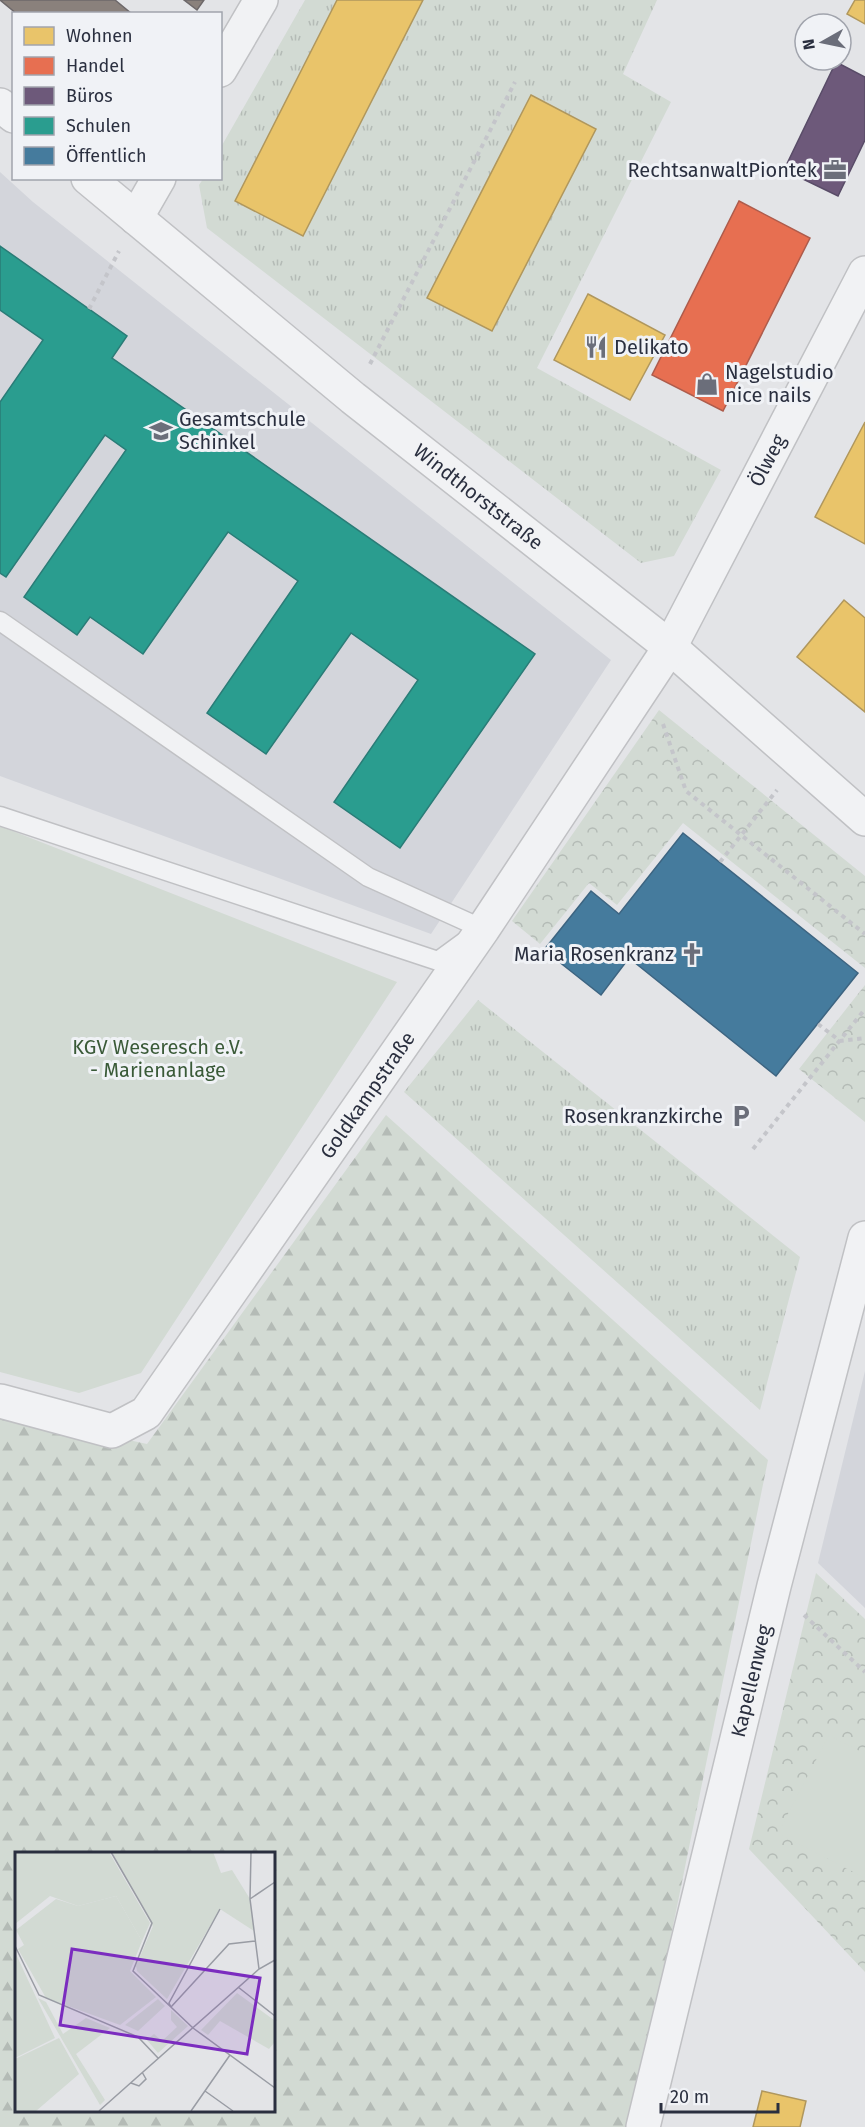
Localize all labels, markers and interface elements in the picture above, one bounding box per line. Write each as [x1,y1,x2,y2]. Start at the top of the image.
legend [12,12,222,180]
north arrow [793,12,853,72]
text: Wohnen [66,25,133,47]
text: N [798,38,819,51]
text: Handel [66,55,124,77]
text: Büros [66,85,113,107]
text: Schulen [66,115,131,137]
text: Öffentlich [66,145,147,167]
office icon: RechtsanwaltPiontek [822,157,848,183]
place label: RechtsanwaltPiontek [627,158,818,182]
restaurant icon: Delikato [583,334,609,360]
place label: Delikato [614,335,689,359]
place label: Nagelstudio nice nails [725,360,834,407]
shop icon: Nagelstudio nice nails [694,371,720,397]
place label: Gesamtschule Schinkel [179,407,306,454]
school or university icon: Gesamtschule Schinkel [148,418,174,444]
street label: Ölweg [744,430,791,490]
street label: Windthorststraße [409,438,548,555]
church icon: Maria Rosenkranz [679,941,705,967]
place label: Maria Rosenkranz [514,942,674,966]
street label: Goldkampstraße [315,1027,420,1163]
park label: KGV Weseresch e.V. - Marienanlage [72,1035,244,1082]
parking icon: Rosenkranzkirche [728,1103,754,1129]
place label: Rosenkranzkirche [564,1104,723,1128]
street label: Kapellenweg [726,1621,776,1740]
inset map [15,1852,274,2112]
scale bar [661,2076,778,2114]
text: 20 m [670,2086,709,2108]

